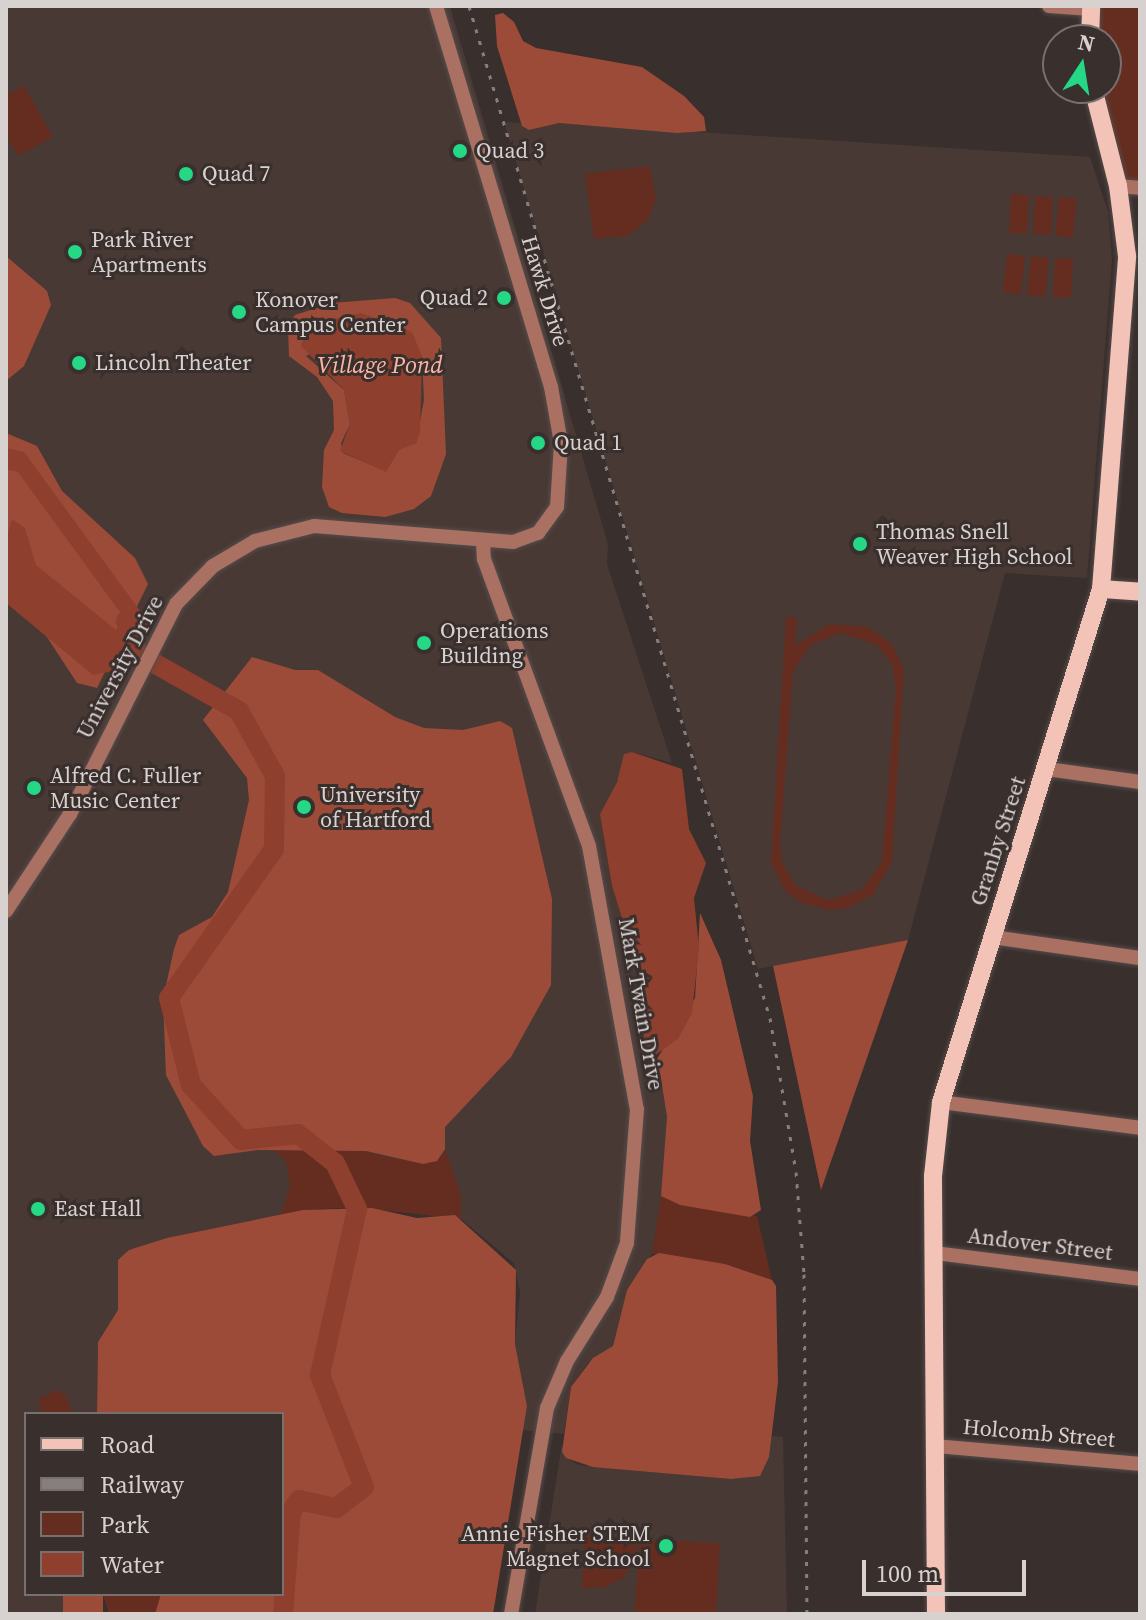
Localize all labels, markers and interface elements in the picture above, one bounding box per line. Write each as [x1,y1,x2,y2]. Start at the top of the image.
north arrow [1042,24,1122,104]
text: N [1076,26,1098,59]
place label: Quad 3 [476,138,544,164]
marker: Quad 3 [451,142,469,160]
place label: Quad 7 [202,161,270,187]
marker: Quad 7 [177,165,195,183]
place label: Park River Apartments [91,226,207,278]
street label: Hawk Drive [516,233,574,349]
marker: Park River Apartments [66,243,84,261]
place label: Quad 2 [420,285,488,311]
place label: Konover Campus Center [255,286,406,338]
marker: Quad 2 [495,289,513,307]
marker: Konover Campus Center [230,303,248,321]
place label: Lincoln Theater [95,350,252,376]
water label: Village Pond [317,351,443,379]
marker: Lincoln Theater [70,354,88,372]
place label: Quad 1 [554,430,622,456]
marker: Quad 1 [529,434,547,452]
place label: Thomas Snell Weaver High School [876,518,1073,570]
marker: Thomas Snell Weaver High School [851,535,869,553]
street label: University Drive [71,591,169,743]
place label: Operations Building [440,617,549,668]
marker: Operations Building [415,634,433,652]
place label: Alfred C. Fuller Music Center [50,762,201,814]
street label: Granby Street [965,773,1031,909]
marker: Alfred C. Fuller Music Center [25,779,43,797]
place label: University of Hartford [320,781,431,832]
marker: University of Hartford [295,798,313,816]
street label: Mark Twain Drive [613,916,669,1092]
place label: East Hall [54,1196,141,1222]
marker: East Hall [29,1200,47,1218]
street label: Andover Street [966,1222,1114,1266]
legend [24,1412,284,1596]
street label: Holcomb Street [962,1413,1116,1453]
text: Road [100,1428,154,1461]
text: Railway [100,1468,184,1501]
text: Park [100,1508,149,1541]
place label: Annie Fisher STEM Magnet School [461,1520,650,1572]
marker: Annie Fisher STEM Magnet School [657,1537,675,1555]
scale bar [866,1544,1030,1594]
text: Water [100,1548,164,1581]
text: 100 m [876,1557,939,1590]

